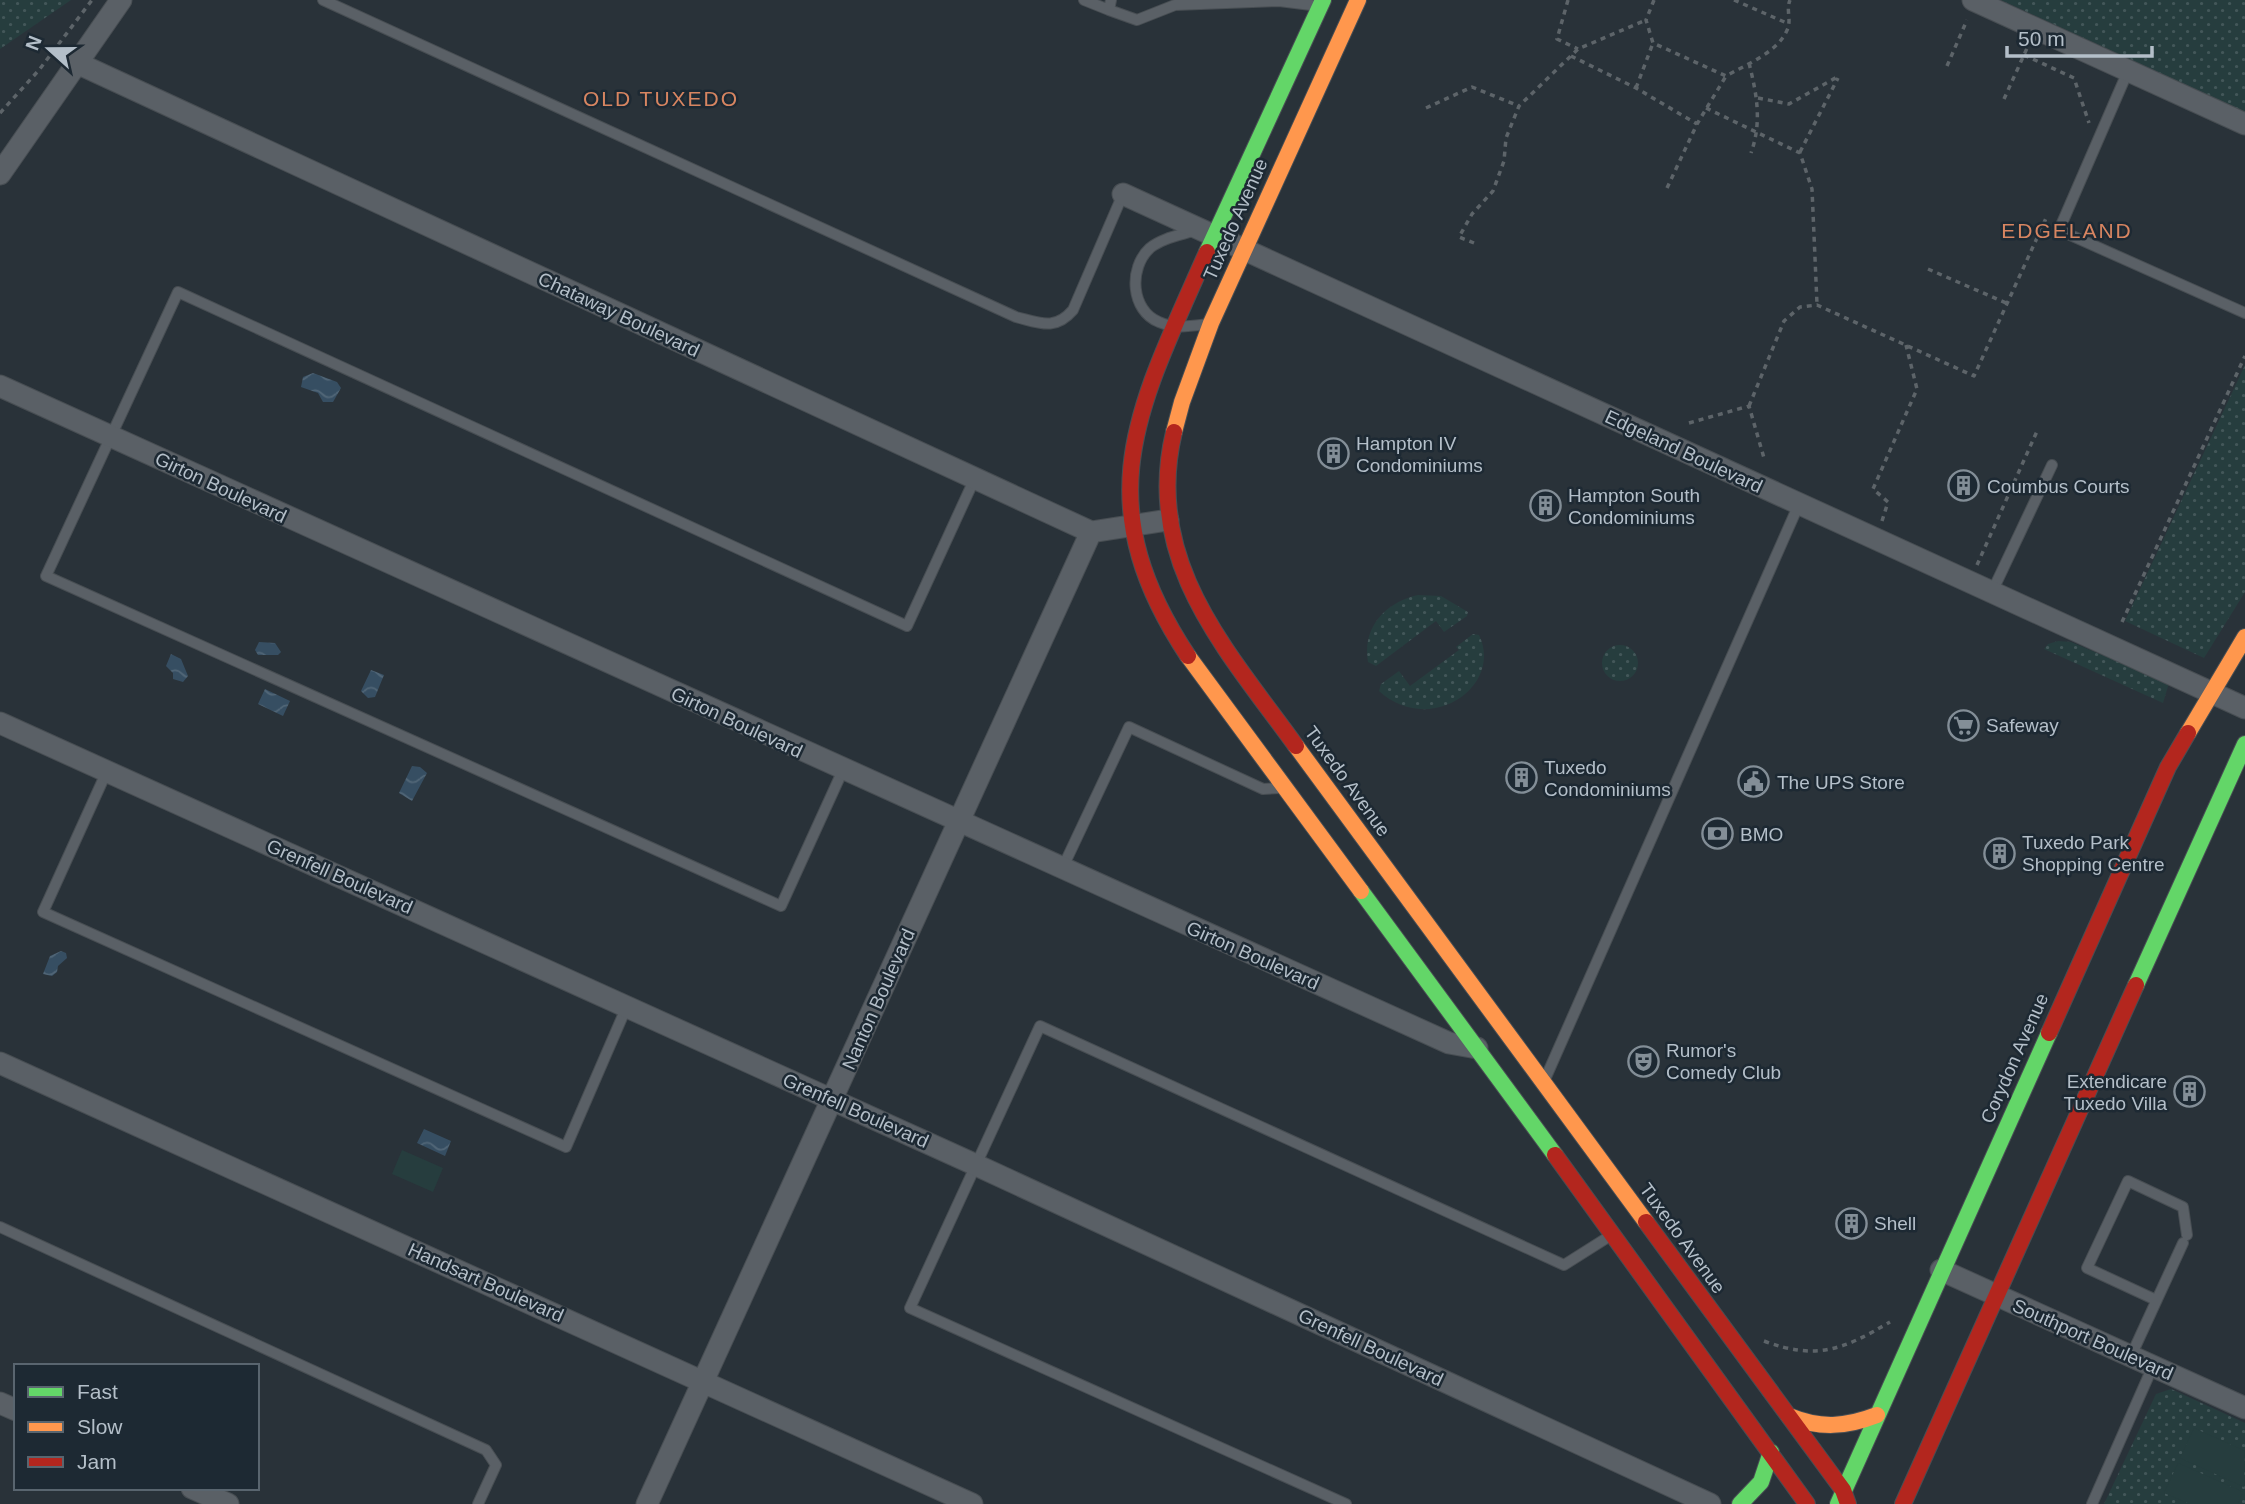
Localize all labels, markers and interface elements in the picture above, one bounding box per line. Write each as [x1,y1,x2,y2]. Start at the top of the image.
north arrow [14,14,84,84]
scale bar [2007,14,2152,58]
text: 50 m [2018,27,2065,50]
text: N [21,33,46,53]
district label: OLD TUXEDO [583,87,739,110]
street label: Tuxedo Avenue [1199,155,1272,283]
district label: EDGELAND [2001,219,2133,242]
street label: Chataway Boulevard [535,268,703,361]
street label: Edgeland Boulevard [1602,406,1766,497]
place label: Hampton IV Condominiums [1356,433,1483,476]
building icon: Hampton IV Condominiums [1316,437,1350,471]
street label: Girton Boulevard [152,448,290,527]
building icon: Coumbus Courts [1947,469,1981,503]
place label: Coumbus Courts [1987,476,2130,497]
place label: Hampton South Condominiums [1568,485,1700,528]
building icon: Hampton South Condominiums [1528,489,1562,523]
street label: Girton Boulevard [668,683,806,762]
supermarket icon: Safeway [1946,708,1980,742]
place label: Safeway [1986,715,2059,736]
street label: Tuxedo Avenue [1301,722,1395,840]
place label: Tuxedo Condominiums [1544,757,1671,800]
building icon: Tuxedo Condominiums [1504,761,1538,795]
public building icon: The UPS Store [1737,765,1771,799]
place label: The UPS Store [1777,772,1905,793]
bank icon: BMO [1700,817,1734,851]
place label: BMO [1740,824,1783,845]
place label: Tuxedo Park Shopping Centre [2022,832,2165,875]
street label: Grenfell Boulevard [264,835,416,918]
building icon: Tuxedo Park Shopping Centre [1982,836,2016,870]
street label: Girton Boulevard [1183,917,1322,994]
street label: Nanton Boulevard [838,925,919,1073]
street label: Corydon Avenue [1976,990,2053,1126]
place label: Rumor's Comedy Club [1666,1040,1781,1083]
theatre icon: Rumor's Comedy Club [1626,1044,1660,1078]
street label: Grenfell Boulevard [780,1069,932,1152]
place label: Extendicare Tuxedo Villa [2063,1071,2167,1114]
building icon: Extendicare Tuxedo Villa [2173,1075,2207,1109]
street label: Tuxedo Avenue [1636,1179,1730,1297]
building icon: Shell [1834,1206,1868,1240]
place label: Shell [1874,1213,1916,1234]
street label: Handsart Boulevard [405,1239,567,1326]
street label: Southport Boulevard [2009,1295,2176,1384]
street label: Grenfell Boulevard [1295,1305,1447,1390]
legend [14,1364,259,1490]
text: Fast [77,1380,118,1403]
text: Slow [77,1415,123,1438]
text: Jam [77,1450,117,1473]

